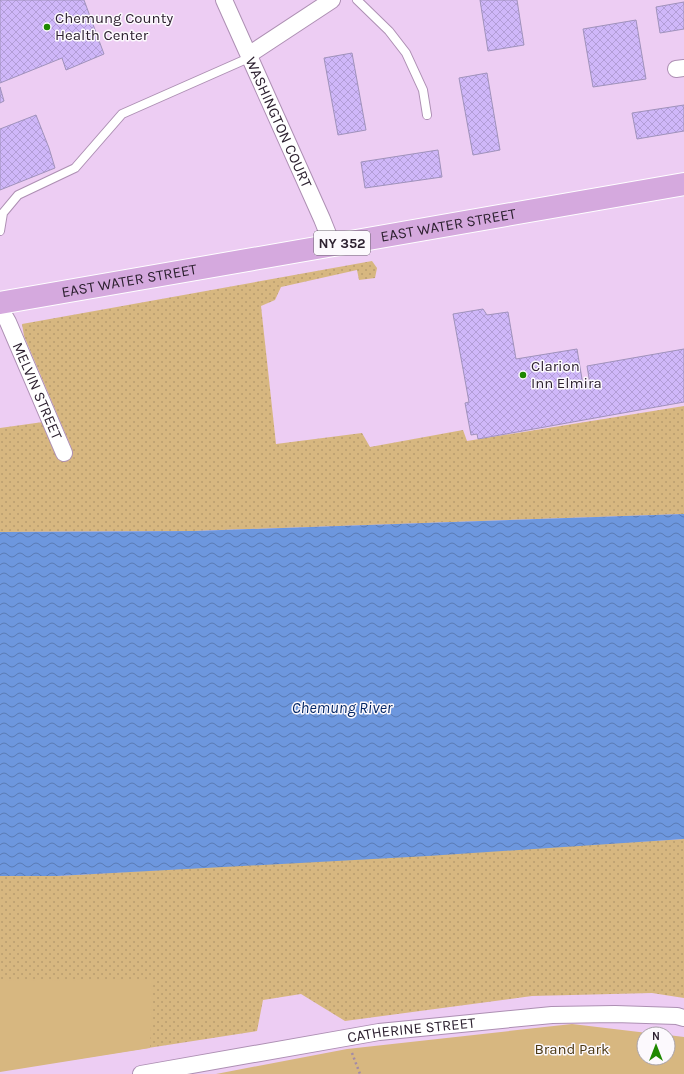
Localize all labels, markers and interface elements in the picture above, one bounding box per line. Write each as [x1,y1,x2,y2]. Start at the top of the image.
place label: Chemung County Health Center [55,9,173,44]
marker: Chemung County Health Center [42,22,52,32]
street label: WASHINGTON COURT [242,54,316,191]
street label: EAST WATER STREET [379,204,518,246]
road number: NY 352 [314,231,370,255]
street label: EAST WATER STREET [60,260,199,301]
street label: MELVIN STREET [9,339,66,443]
place label: Clarion Inn Elmira [531,357,602,392]
marker: Clarion Inn Elmira [518,370,528,380]
water label: Chemung River [292,698,393,717]
street label: CATHERINE STREET [346,1014,477,1046]
north arrow [636,1026,676,1066]
text: N [652,1030,660,1043]
park label: Brand Park [535,1040,609,1058]

